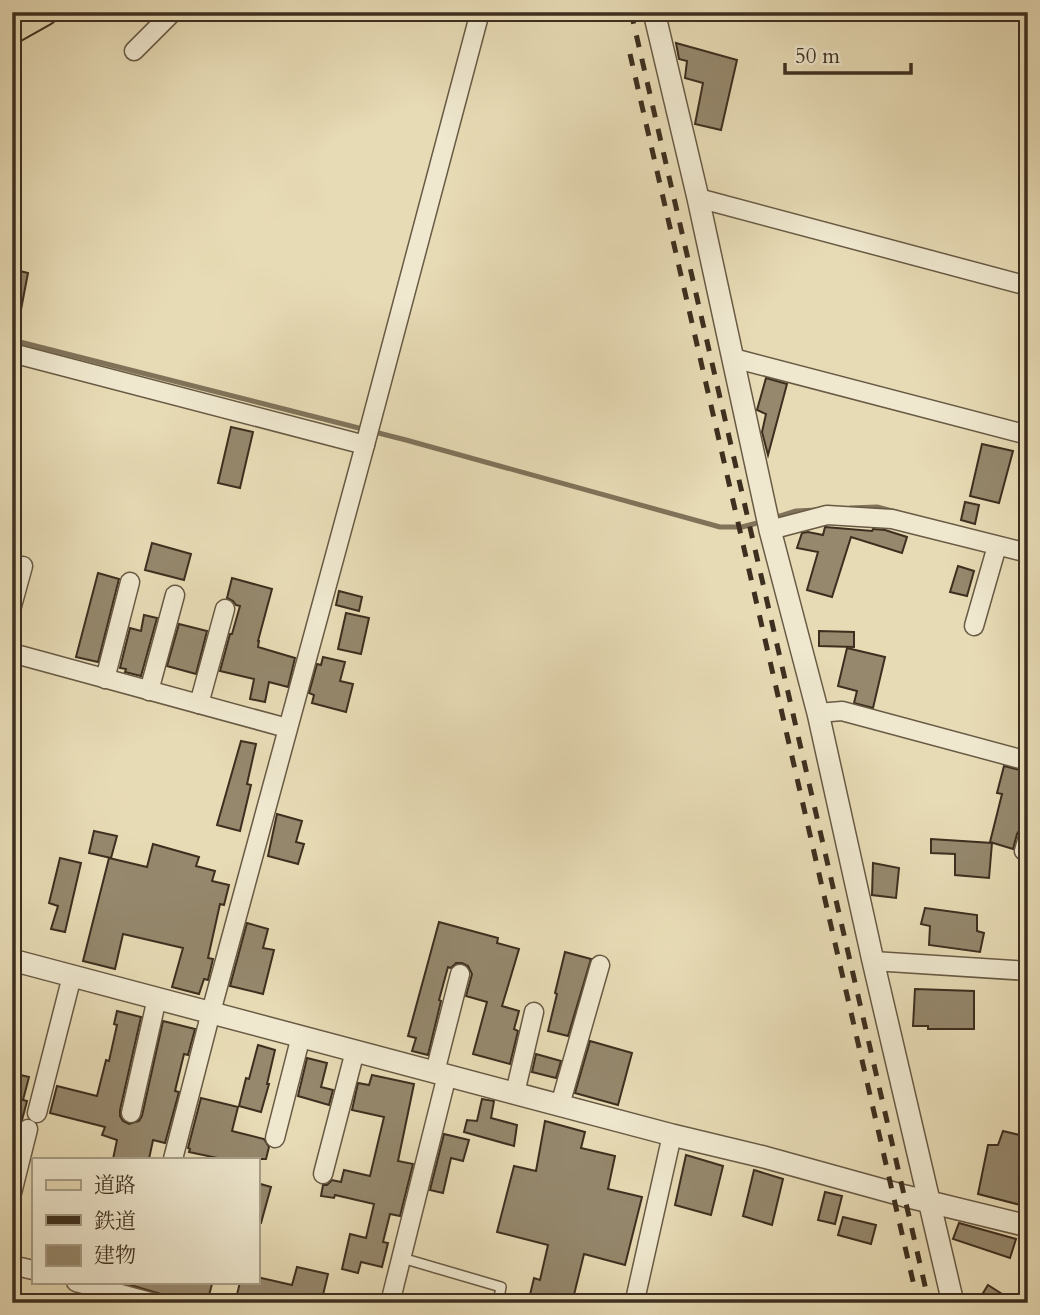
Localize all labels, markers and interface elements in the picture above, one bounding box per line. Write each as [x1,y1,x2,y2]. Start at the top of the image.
scale bar [785,32,911,76]
text: 50 m [795,42,840,71]
legend [32,1158,259,1284]
text: 道路 [94,1171,136,1200]
text: 鉄道 [94,1207,136,1236]
text: 建物 [94,1241,136,1270]

